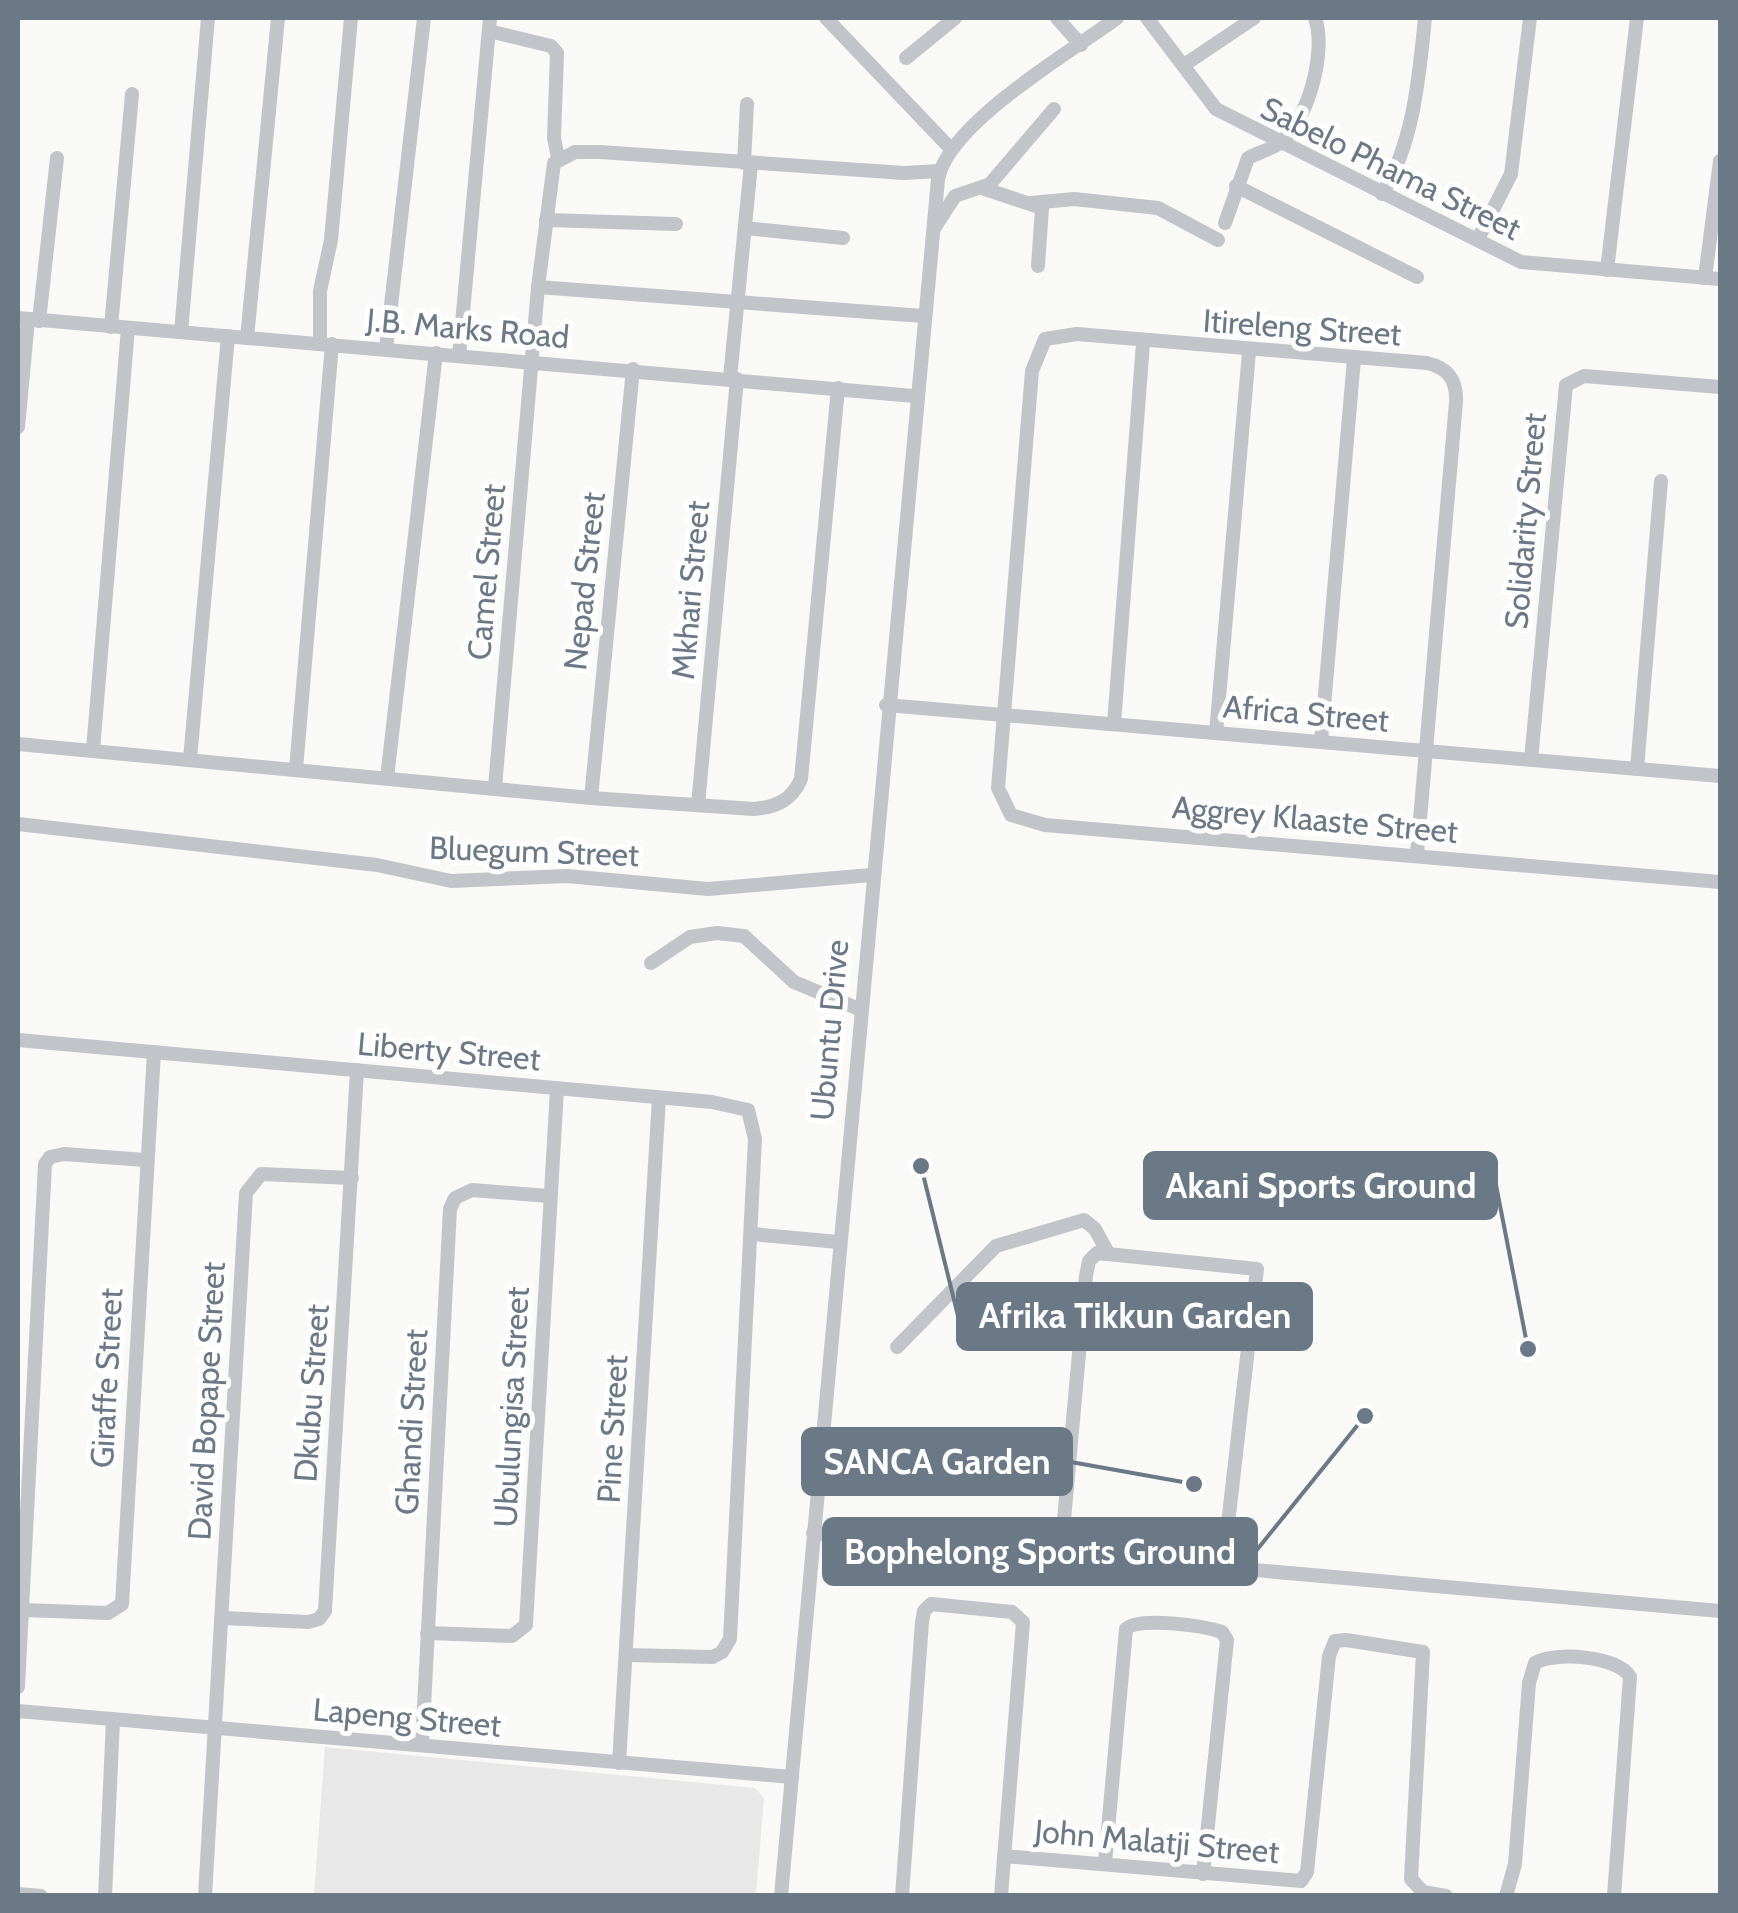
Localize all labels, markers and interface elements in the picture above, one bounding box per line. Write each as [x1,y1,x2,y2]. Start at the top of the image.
street label: Sabelo Phama Street [1255,88,1527,248]
street label: J.B. Marks Road [364,300,571,356]
street label: Itireleng Street [1202,301,1403,353]
street label: Solidarity Street [1496,411,1554,631]
street label: Camel Street [459,482,513,662]
street label: Nepad Street [555,490,613,672]
street label: Mkhari Street [663,499,717,681]
street label: Africa Street [1222,686,1391,740]
street label: Aggrey Klaaste Street [1170,787,1460,851]
street label: Bluegum Street [428,828,640,874]
street label: Ubuntu Drive [802,938,856,1122]
street label: Liberty Street [356,1024,542,1078]
callout: Akani Sports Ground [1145,1153,1496,1218]
text: Akani Sports Ground [1166,1164,1476,1207]
street label: David Bopape Street [179,1261,233,1541]
callout: Afrika Tikkun Garden [958,1284,1311,1349]
street label: Ubulungisa Street [485,1285,537,1528]
street label: Giraffe Street [82,1287,130,1469]
text: Afrika Tikkun Garden [979,1294,1291,1337]
street label: Dkubu Street [285,1303,337,1483]
street label: Ghandi Street [387,1328,435,1516]
street label: Pine Street [589,1354,635,1504]
callout: SANCA Garden [803,1429,1071,1494]
text: SANCA Garden [823,1440,1051,1483]
callout: Bophelong Sports Ground [824,1519,1256,1584]
text: Bophelong Sports Ground [844,1530,1236,1573]
street label: Lapeng Street [311,1689,503,1745]
street label: John Malatji Street [1032,1811,1281,1871]

